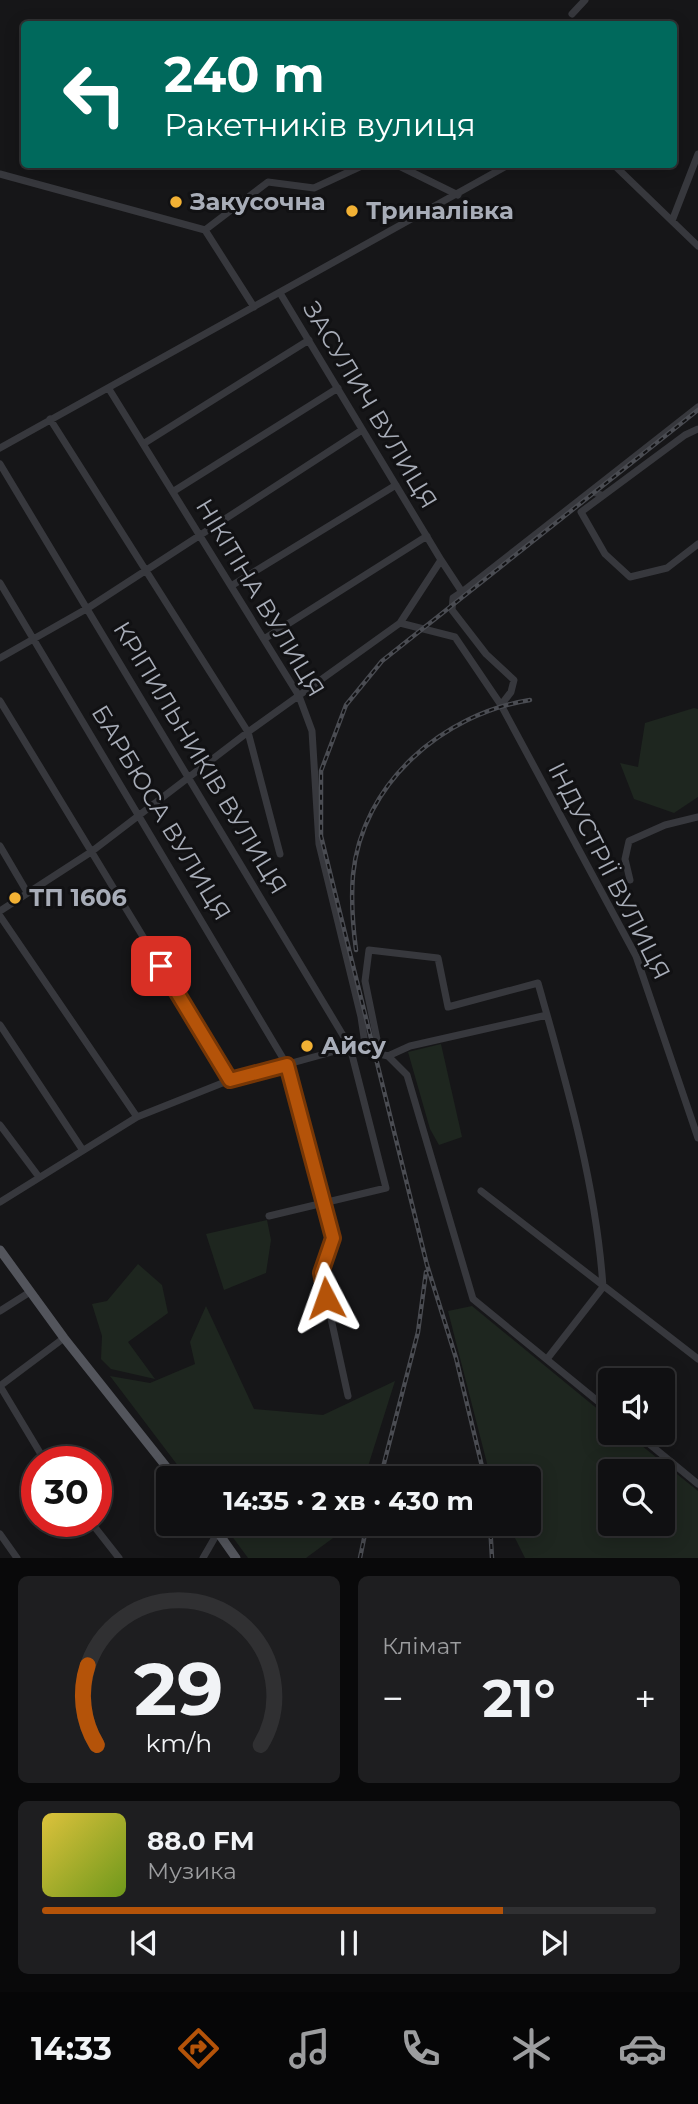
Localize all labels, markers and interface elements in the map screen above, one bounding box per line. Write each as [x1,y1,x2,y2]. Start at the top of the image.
text: 240 m [164,45,325,104]
icon: left [49,49,140,140]
text: Ракетників вулиця [164,105,476,144]
place label: Закусочна [189,187,326,216]
marker: Закусочна [168,194,184,210]
place label: Триналівка [366,196,514,225]
marker: Триналівка [344,203,360,219]
street label: ЗАСУЛИЧ ВУЛИЦЯ [297,296,444,514]
street label: НІКІТІНА ВУЛИЦЯ [190,493,331,702]
street label: КРІПИЛЬНИКІВ ВУЛИЦЯ [107,616,293,899]
street label: БАРБЮСА ВУЛИЦЯ [86,700,237,926]
street label: ІНДУСТРІЇ ВУЛИЦЯ [542,757,677,984]
place label: ТП 1606 [29,883,127,912]
marker: ТП 1606 [7,890,23,906]
pin [131,936,191,996]
icon: arrive [142,947,180,985]
place label: Айсу [321,1031,386,1060]
marker: Айсу [299,1038,315,1054]
position arrow [289,1261,363,1335]
map controls [598,1368,675,1536]
button: sound [598,1368,675,1445]
speed limit sign: 30 [21,1446,112,1537]
button: search [598,1459,675,1536]
text: 14:35 · 2 хв · 430 m [223,1485,474,1517]
text: Клімат [382,1632,461,1660]
text: 29 [134,1646,224,1734]
text: 21° [483,1667,555,1730]
text: − [382,1675,404,1722]
text: + [634,1675,656,1722]
text: km/h [146,1728,212,1758]
text: 88.0 FM [147,1825,255,1857]
text: Музика [147,1857,237,1885]
icon: previous [125,1924,163,1962]
icon: pause [330,1924,368,1962]
icon: next [535,1924,573,1962]
icon: directions [174,2024,223,2073]
icon: music [285,2024,334,2073]
icon: phone [396,2024,445,2073]
icon: climate [507,2024,556,2073]
icon: car [618,2024,667,2073]
text: 14:33 [31,2029,112,2068]

